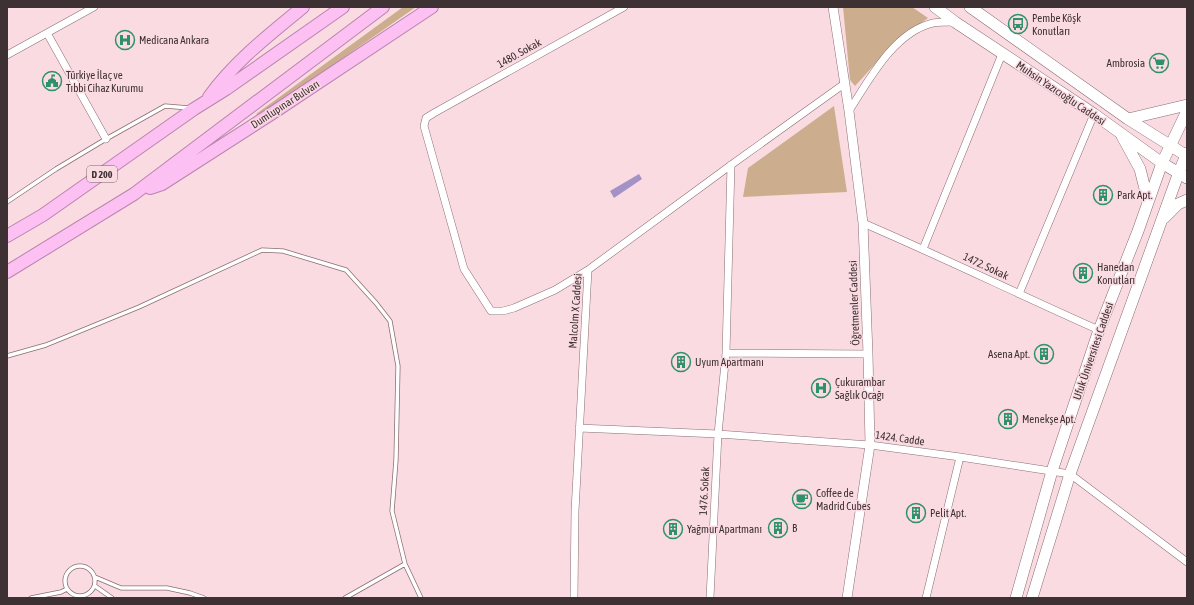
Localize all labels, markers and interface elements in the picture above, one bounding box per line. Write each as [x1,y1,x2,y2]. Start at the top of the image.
place label: Pembe Köşk Konutları [1032,12,1081,37]
bus stop icon: Pembe Köşk Konutları [1007,13,1029,35]
hospital icon: Medicana Ankara [114,29,136,51]
place label: Medicana Ankara [139,34,209,46]
street label: 1480. Sokak [495,36,543,70]
supermarket icon: Ambrosia [1148,52,1170,74]
place label: Ambrosia [1107,57,1145,69]
street label: Muhsin Yazıcıoğlu Caddesi [1014,59,1108,127]
place label: Türkiye İlaç ve Tıbbi Cihaz Kurumu [66,69,143,94]
public building icon: Türkiye İlaç ve Tıbbi Cihaz Kurumu [41,70,63,92]
street label: Dumlupınar Bulvarı [249,77,321,131]
road number: D 200 [87,166,117,182]
building icon: Park Apt. [1092,184,1114,206]
place label: Park Apt. [1117,189,1153,201]
street label: 1472. Sokak [961,250,1011,282]
street label: Öğretmenler Caddesi [847,260,861,346]
place label: Hanedan Konutları [1097,261,1135,286]
building icon: Hanedan Konutları [1072,262,1094,284]
street label: Malcolm X Caddesi [566,273,584,349]
street label: Ufuk Üniversitesi Caddesi [1071,301,1115,401]
building icon: Asena Apt. [1033,343,1055,365]
place label: Asena Apt. [988,348,1030,360]
building icon: Uyum Apartmanı [670,351,692,373]
place label: Uyum Apartmanı [695,356,764,368]
place label: Çukurambar Sağlık Ocağı [835,376,886,401]
hospital icon: Çukurambar Sağlık Ocağı [810,377,832,399]
building icon: Menekşe Apt. [997,408,1019,430]
place label: Menekşe Apt. [1022,413,1076,425]
street label: 1424. Cadde [875,429,925,447]
street label: 1476. Sokak [697,466,711,516]
place label: Coffee de Madrid Cubes [816,487,871,512]
cafe icon: Coffee de Madrid Cubes [791,488,813,510]
building icon: Pelit Apt. [905,502,927,524]
place label: Pelit Apt. [930,507,966,519]
building icon: B [767,517,789,539]
building icon: Yağmur Apartmanı [662,518,684,540]
place label: B [792,522,798,534]
place label: Yağmur Apartmanı [687,523,762,535]

